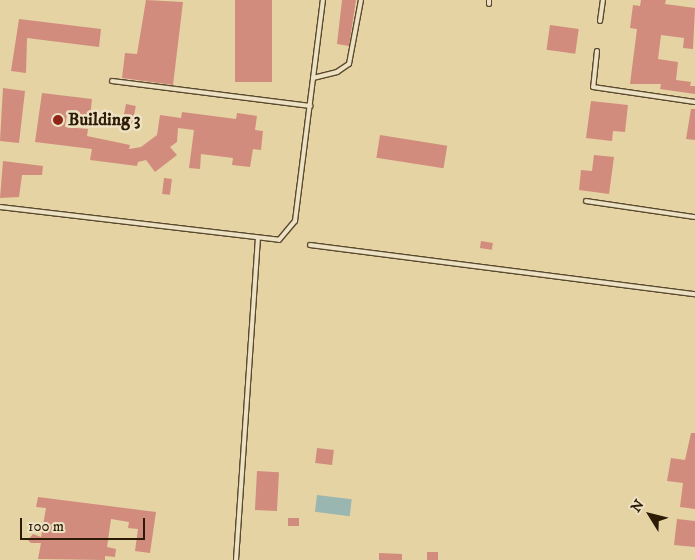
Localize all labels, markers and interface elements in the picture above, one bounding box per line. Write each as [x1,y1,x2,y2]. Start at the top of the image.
place label: Building 3 [68,109,140,131]
marker: Building 3 [52,114,64,126]
north arrow [625,490,675,540]
text: N [627,496,649,516]
scale bar [22,508,148,540]
text: 100 m [28,517,64,536]

